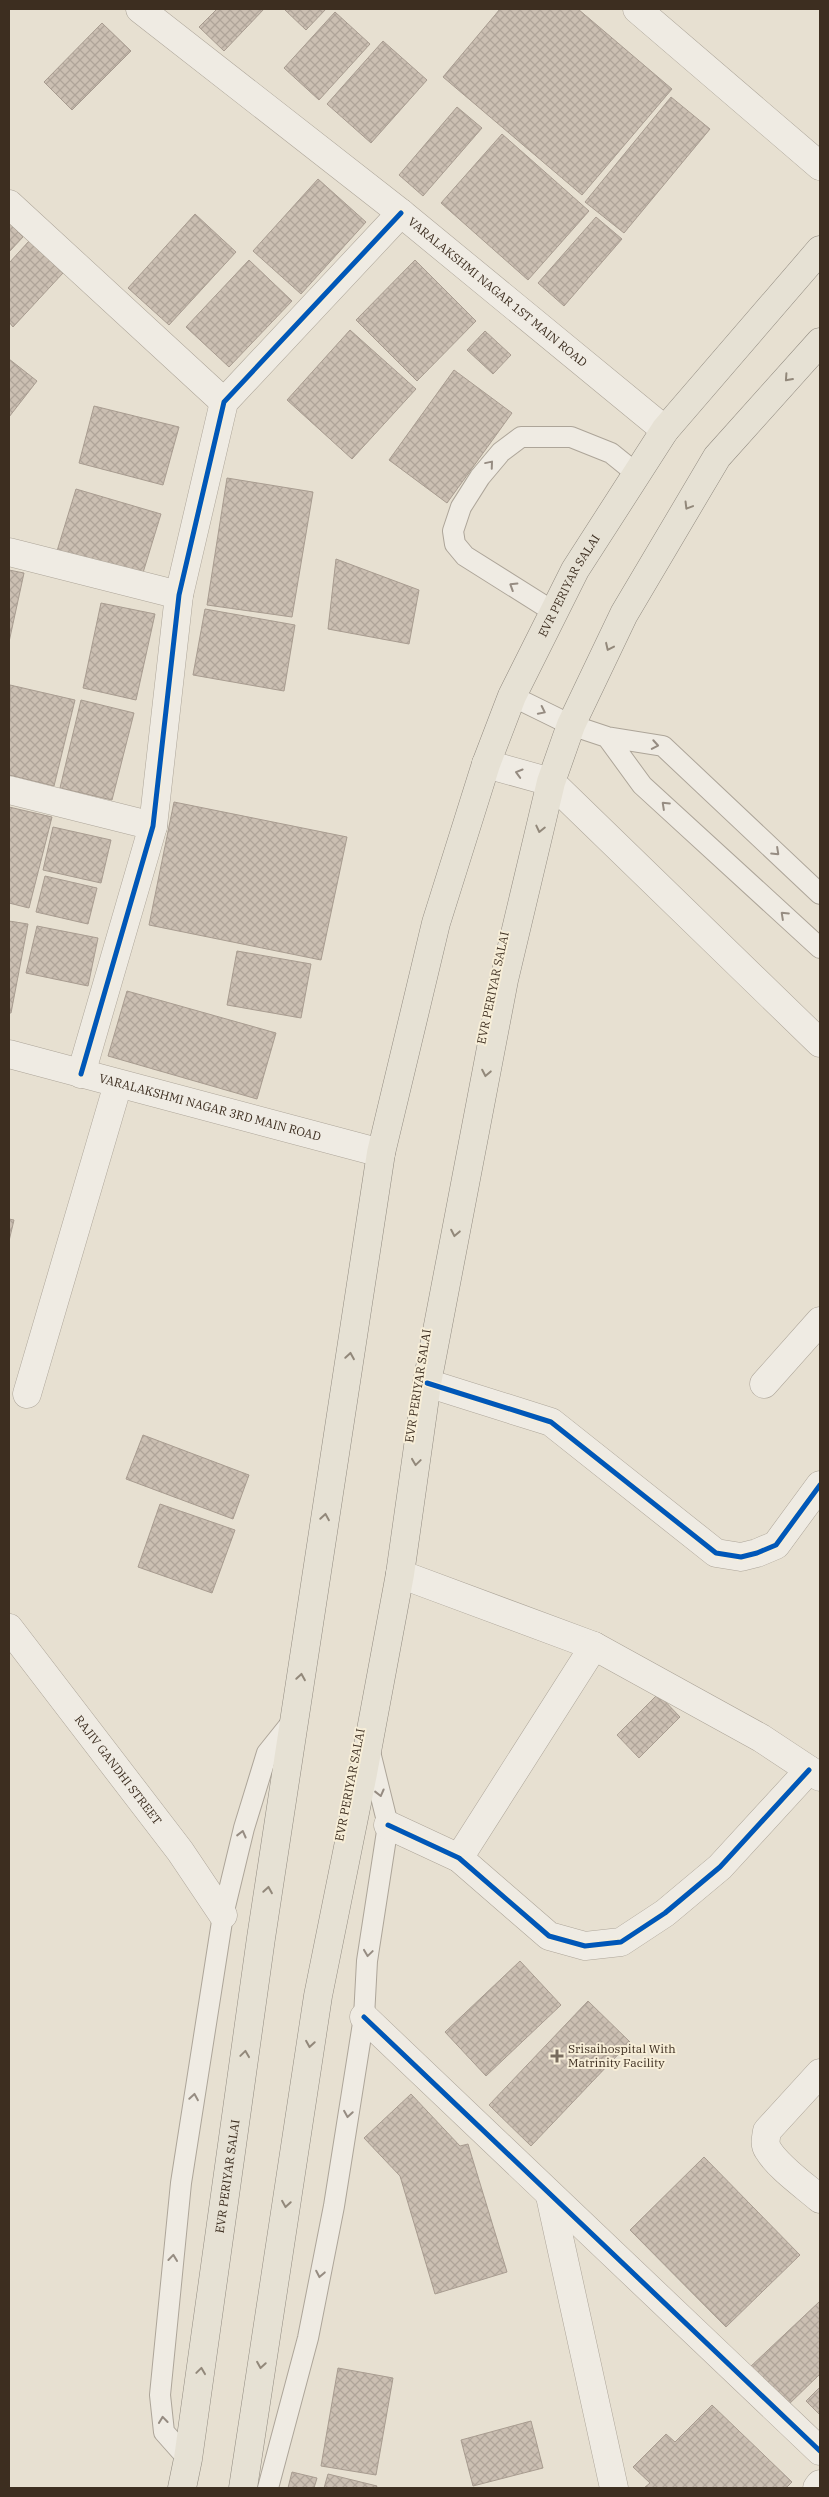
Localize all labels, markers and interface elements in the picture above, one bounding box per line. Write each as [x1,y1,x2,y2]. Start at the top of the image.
street label: VARALAKSHMI NAGAR 1ST MAIN ROAD [405,214,590,370]
one-way arrow [785,373,794,382]
one-way arrow [485,461,494,470]
one-way arrow [685,500,695,509]
street label: EVR PERIYAR SALAI [535,531,603,639]
one-way arrow [509,583,518,592]
one-way arrow [604,642,615,651]
one-way arrow [537,705,546,715]
one-way arrow [651,739,660,749]
one-way arrow [514,768,523,779]
one-way arrow [661,802,670,811]
one-way arrow [535,825,546,834]
one-way arrow [770,846,779,855]
one-way arrow [781,912,790,921]
street label: EVR PERIYAR SALAI [473,930,512,1046]
one-way arrow [481,1069,492,1078]
street label: VARALAKSHMI NAGAR 3RD MAIN ROAD [97,1070,323,1144]
one-way arrow [451,1229,461,1237]
street label: EVR PERIYAR SALAI [401,1328,434,1444]
one-way arrow [344,1352,354,1360]
one-way arrow [411,1458,421,1466]
one-way arrow [320,1512,330,1521]
one-way arrow [295,1673,306,1681]
street label: RAJIV GANDHI STREET [72,1712,165,1828]
street label: EVR PERIYAR SALAI [331,1727,368,1843]
one-way arrow [374,1788,385,1797]
one-way arrow [236,1830,247,1839]
one-way arrow [262,1885,273,1893]
one-way arrow [364,1949,374,1957]
one-way arrow [306,2039,316,2048]
place label: Srisaihospital With Matrinity Facility [568,2041,676,2070]
marker: Srisaihospital With Matrinity Facility [550,2049,564,2063]
one-way arrow [239,2050,249,2058]
one-way arrow [189,2093,199,2102]
one-way arrow [344,2110,354,2118]
street label: EVR PERIYAR SALAI [212,2118,242,2234]
one-way arrow [281,2201,292,2209]
one-way arrow [167,2254,178,2262]
one-way arrow [315,2270,326,2278]
one-way arrow [257,2361,267,2369]
one-way arrow [195,2367,205,2375]
one-way arrow [158,2416,169,2424]

